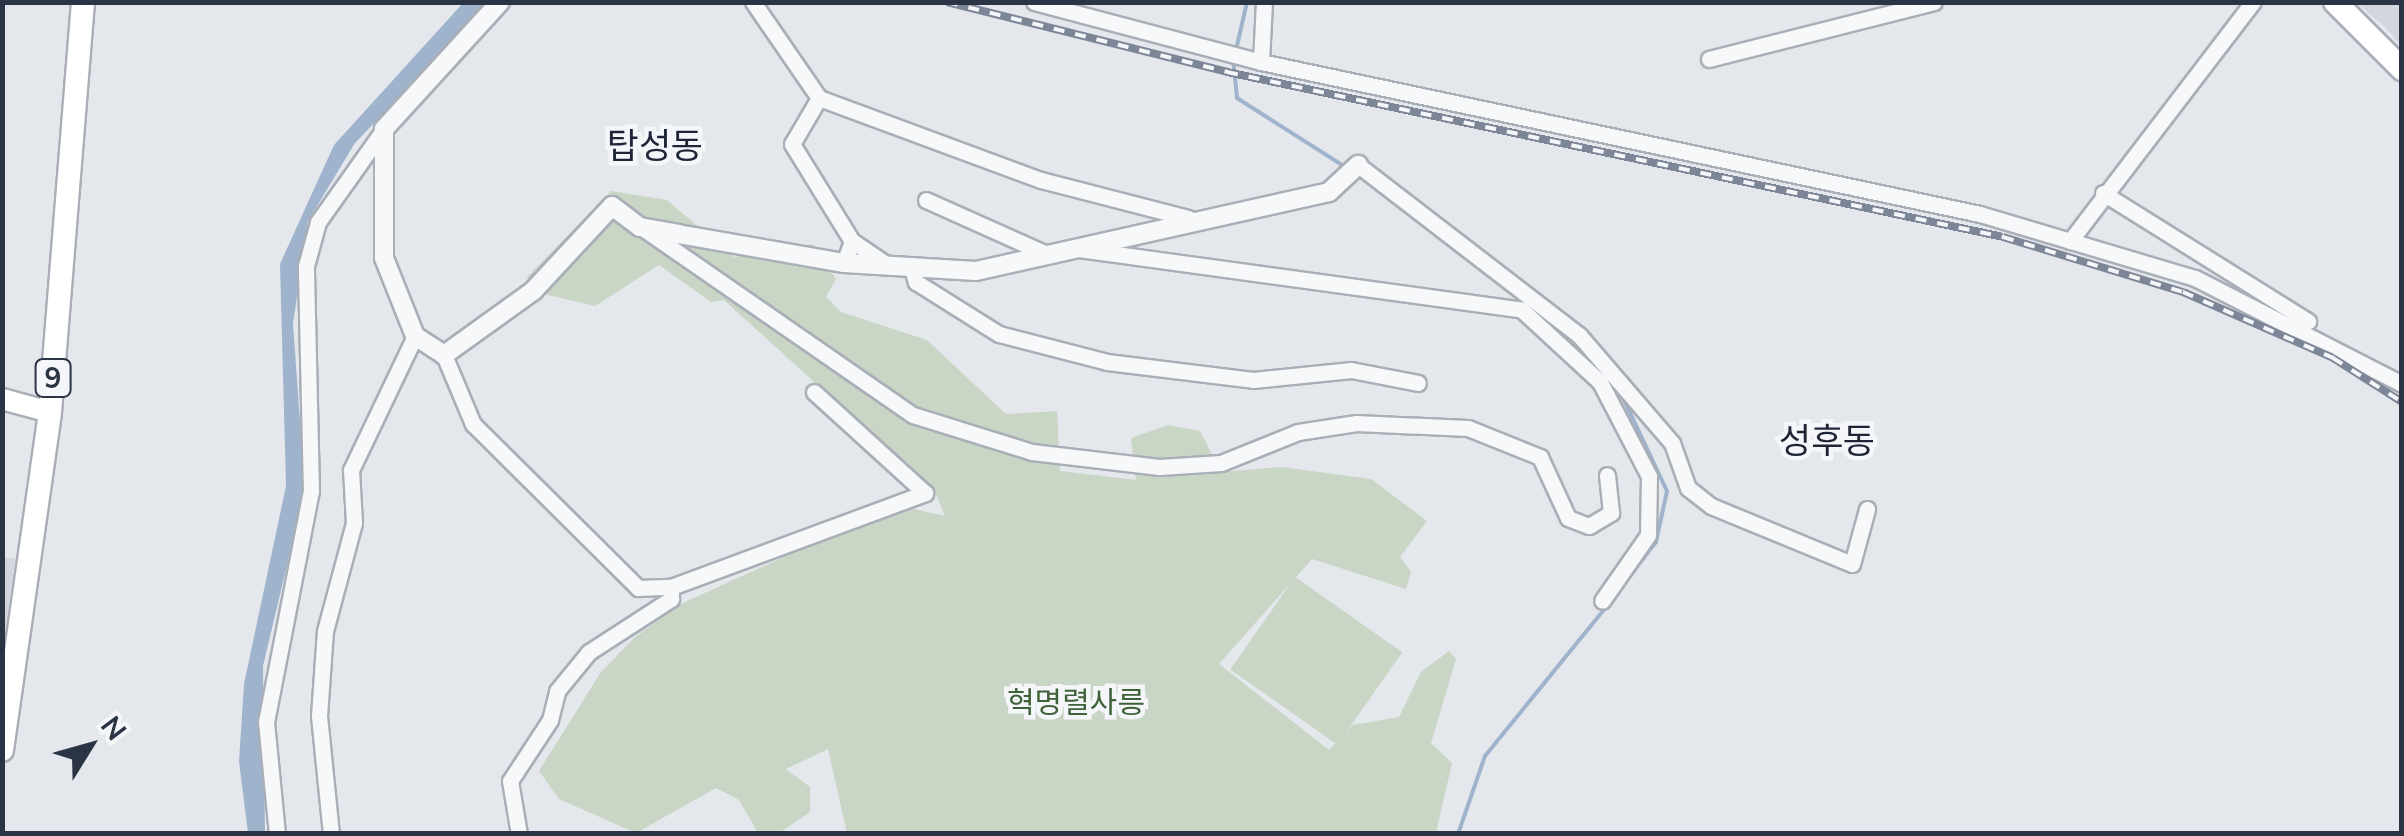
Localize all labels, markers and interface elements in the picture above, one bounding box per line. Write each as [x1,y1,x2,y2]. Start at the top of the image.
district label: 탑성동 [607,124,703,166]
road number: 9 [33,355,73,401]
district label: 성후동 [1779,419,1875,461]
park label: 혁명렬사릉 [1007,684,1145,720]
north arrow [40,696,140,796]
text: N [94,709,135,747]

